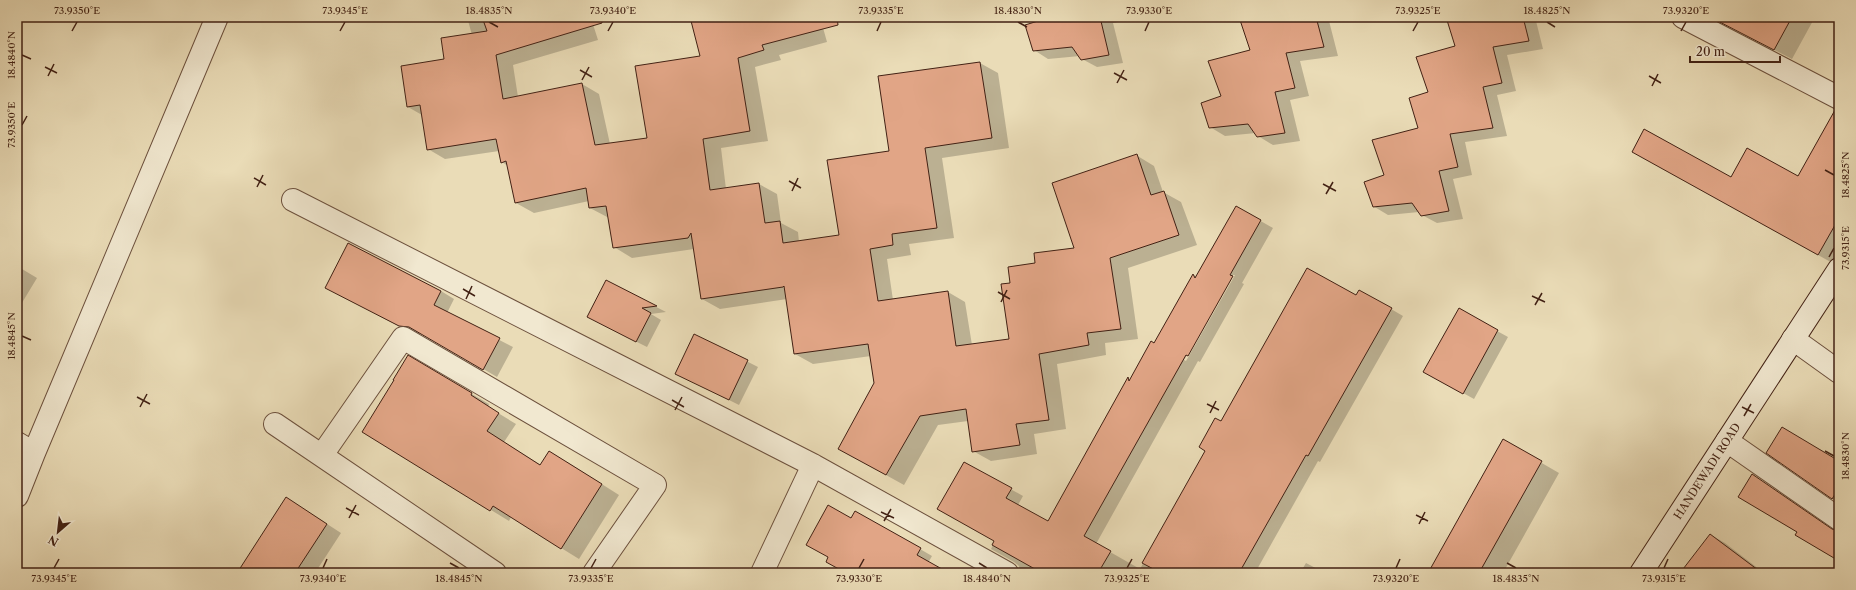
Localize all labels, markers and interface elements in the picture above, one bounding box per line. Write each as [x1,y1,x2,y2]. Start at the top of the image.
text: 73.9350°E [54,4,100,17]
text: 73.9345°E [322,4,368,17]
text: 18.4835°N [466,4,512,17]
text: 73.9340°E [590,4,636,17]
text: 73.9335°E [858,4,904,17]
text: 18.4830°N [994,4,1042,17]
text: 73.9330°E [1126,4,1172,17]
text: 73.9325°E [1395,4,1441,17]
text: 18.4825°N [1523,4,1571,17]
text: 73.9320°E [1663,4,1709,17]
text: 18.4840°N [5,31,18,79]
scale bar [1690,38,1780,64]
text: 20 m [1696,44,1725,59]
text: 73.9350°E [5,102,18,148]
text: 18.4825°N [1839,151,1852,199]
text: 73.9315°E [1839,226,1852,270]
text: 18.4845°N [5,312,18,360]
street label: HANDEWADI ROAD [1671,420,1743,522]
text: 18.4830°N [1839,432,1852,480]
north arrow [38,512,78,552]
text: N [45,532,61,549]
text: 73.9345°E [31,572,77,585]
text: 73.9340°E [300,572,346,585]
text: 18.4845°N [435,572,483,585]
text: 73.9335°E [568,572,614,585]
text: 73.9330°E [836,572,882,585]
text: 18.4840°N [963,572,1011,585]
text: 73.9325°E [1104,572,1150,585]
text: 73.9320°E [1373,572,1419,585]
text: 18.4835°N [1493,572,1539,585]
text: 73.9315°E [1642,572,1686,585]

